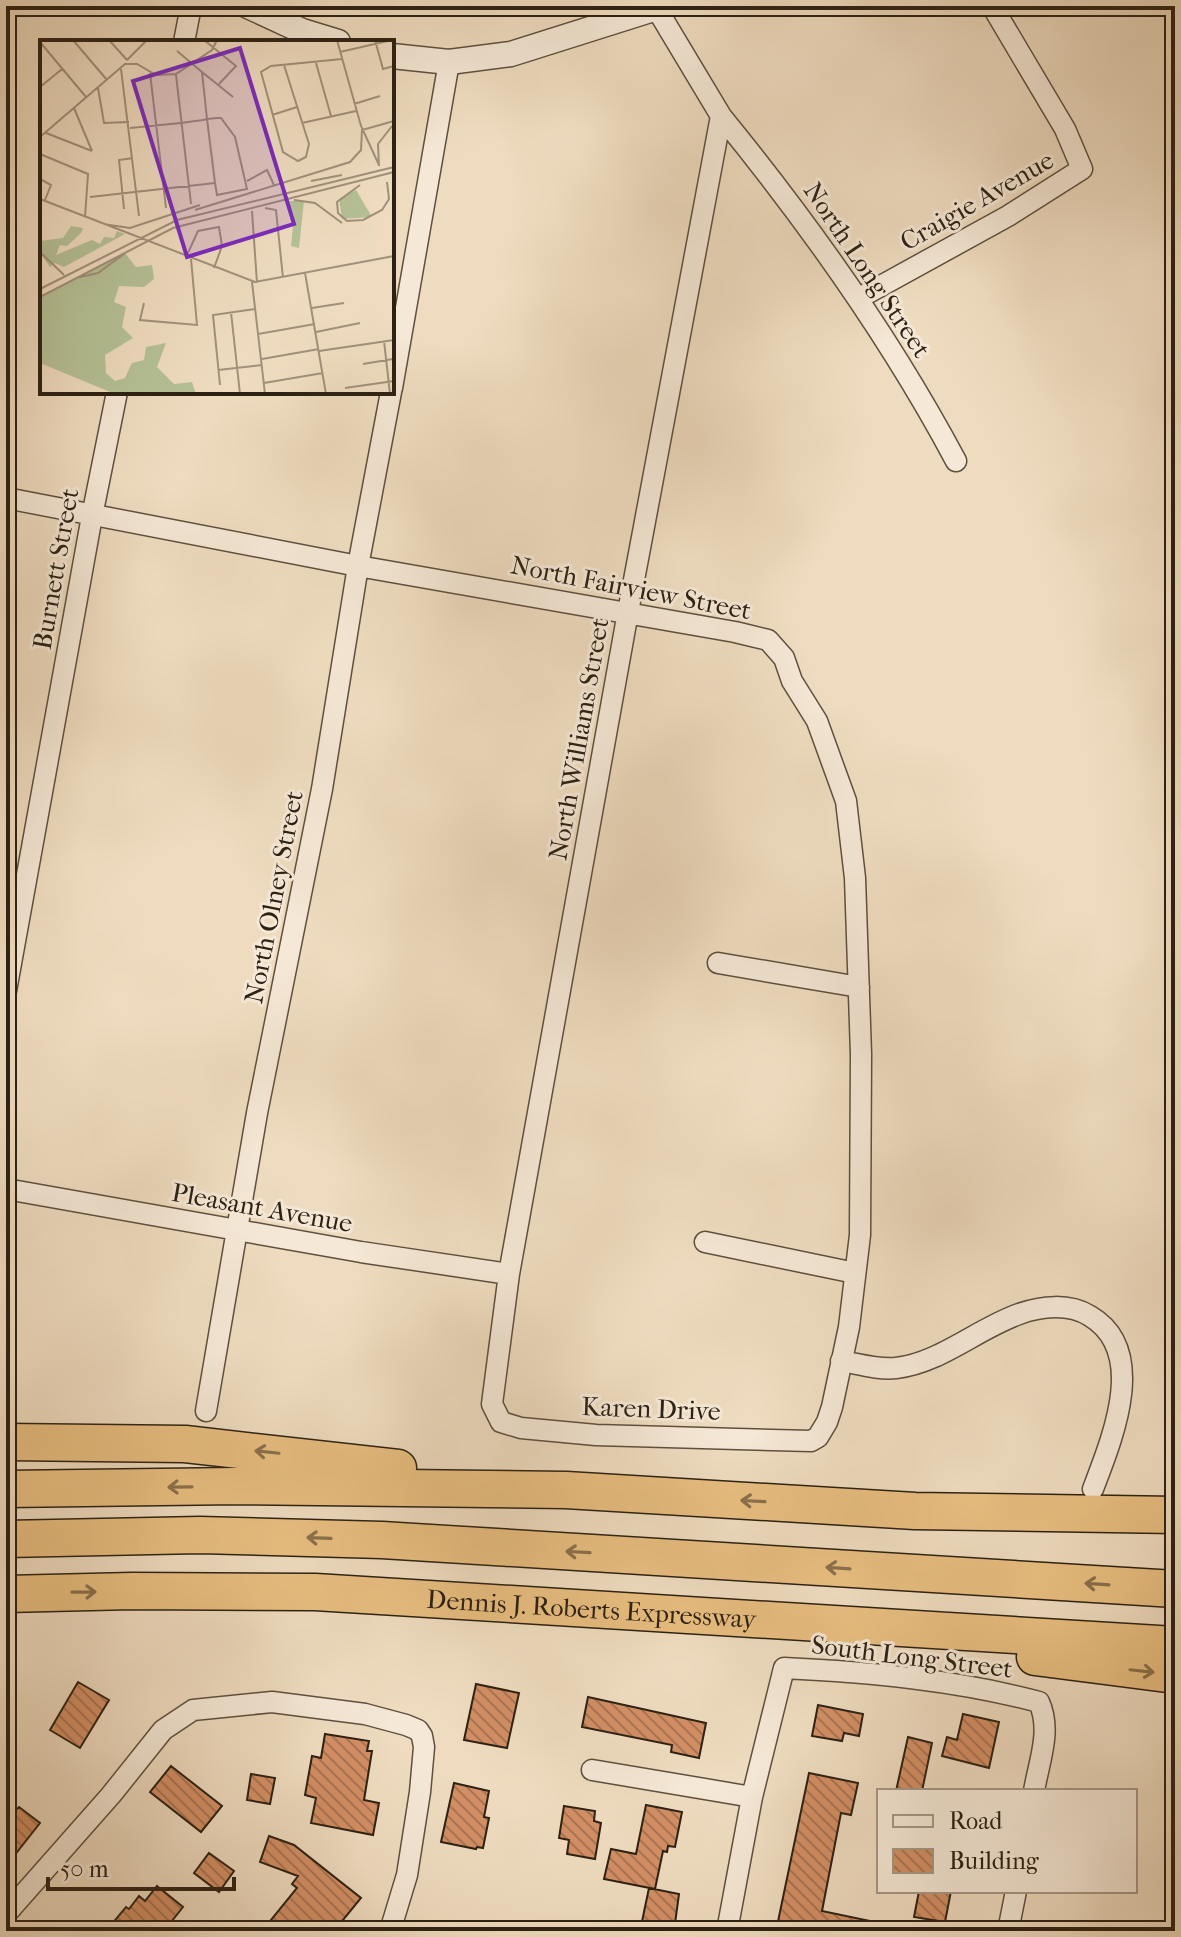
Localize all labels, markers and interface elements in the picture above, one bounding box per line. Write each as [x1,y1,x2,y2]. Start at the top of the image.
inset map [40,40,394,394]
street label: Craigie Avenue [895,145,1059,257]
street label: North Long Street [797,176,938,364]
street label: Burnett Street [27,485,86,652]
street label: North Fairview Street [508,549,755,627]
street label: North Williams Street [542,615,616,863]
street label: North Olney Street [238,787,310,1006]
street label: Pleasant Avenue [169,1177,355,1239]
street label: Karen Drive [581,1391,721,1427]
one-way arrow [254,1444,281,1459]
one-way arrow [167,1479,194,1494]
one-way arrow [740,1493,767,1508]
one-way arrow [306,1531,333,1546]
one-way arrow [565,1544,592,1559]
one-way arrow [825,1560,852,1575]
one-way arrow [1084,1576,1111,1591]
street label: Dennis J. Roberts Expressway [426,1583,758,1635]
one-way arrow [70,1584,97,1600]
street label: South Long Street [810,1629,1015,1685]
one-way arrow [1128,1664,1155,1679]
legend [877,1789,1137,1893]
text: Road [949,1807,1003,1835]
scale bar [48,1841,234,1891]
text: Building [949,1847,1040,1875]
text: 50 m [60,1855,109,1883]

